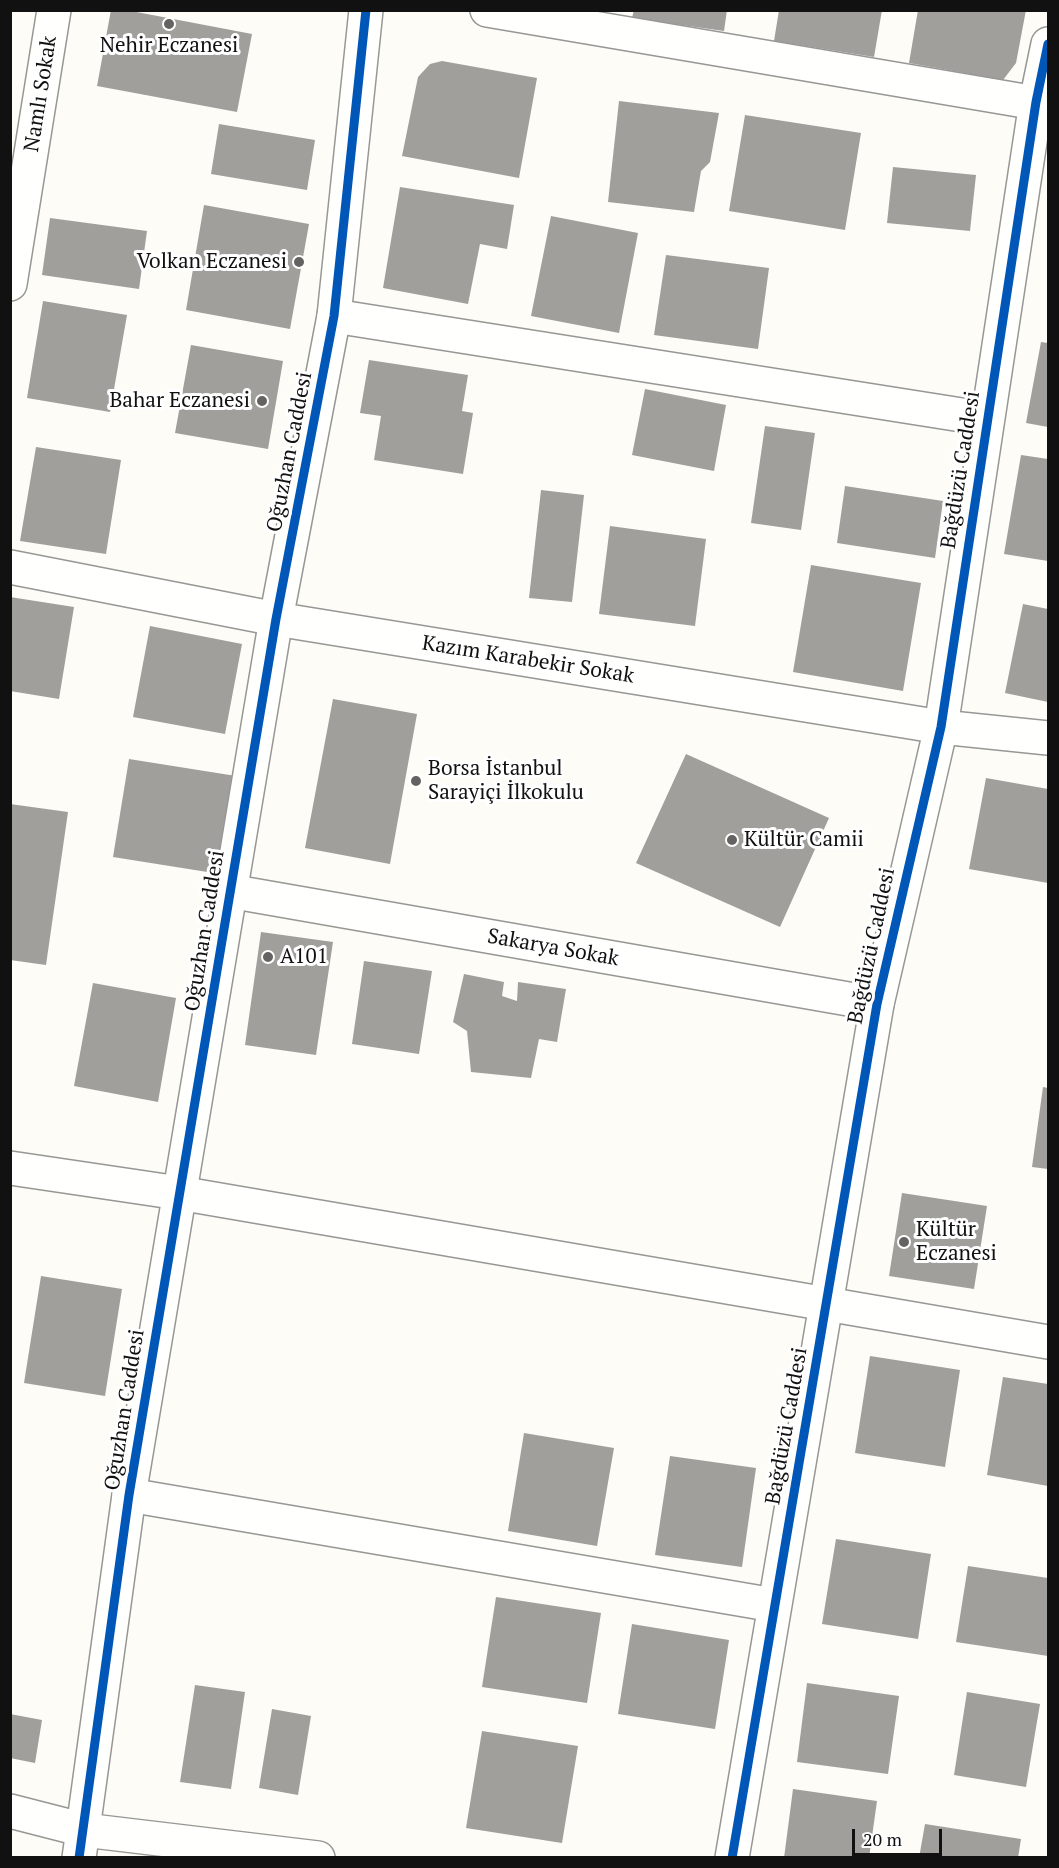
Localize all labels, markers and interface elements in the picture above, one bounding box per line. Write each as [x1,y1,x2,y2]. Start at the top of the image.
marker: Nehir Eczanesi [162,17,176,31]
place label: Nehir Eczanesi [100,33,238,59]
street label: Namlı Sokak [19,34,63,154]
place label: Volkan Eczanesi [137,249,287,275]
marker: Volkan Eczanesi [292,255,306,269]
street label: Oğuzhan Caddesi [262,370,318,534]
place label: Bahar Eczanesi [109,388,250,414]
street label: Bağdüzü Caddesi [936,389,986,551]
marker: Bahar Eczanesi [255,394,269,408]
street label: Kazım Karabekir Sokak [420,631,636,689]
place label: Borsa İstanbul Sarayiçi İlkokulu [428,756,584,806]
marker: Borsa İstanbul Sarayiçi İlkokulu [409,774,423,788]
place label: Kültür Camii [744,827,864,853]
marker: Kültür Camii [725,833,739,847]
street label: Oğuzhan Caddesi [180,849,230,1013]
street label: Bağdüzü Caddesi [843,866,901,1026]
street label: Sakarya Sokak [485,924,621,972]
place label: A101 [280,944,328,970]
marker: A101 [261,950,275,964]
place label: Kültür Eczanesi [916,1217,997,1267]
marker: Kültür Eczanesi [897,1235,911,1249]
street label: Oğuzhan Caddesi [100,1328,150,1492]
street label: Bağdüzü Caddesi [761,1345,813,1507]
scale bar [855,1817,945,1855]
text: 20 m [863,1827,902,1851]

